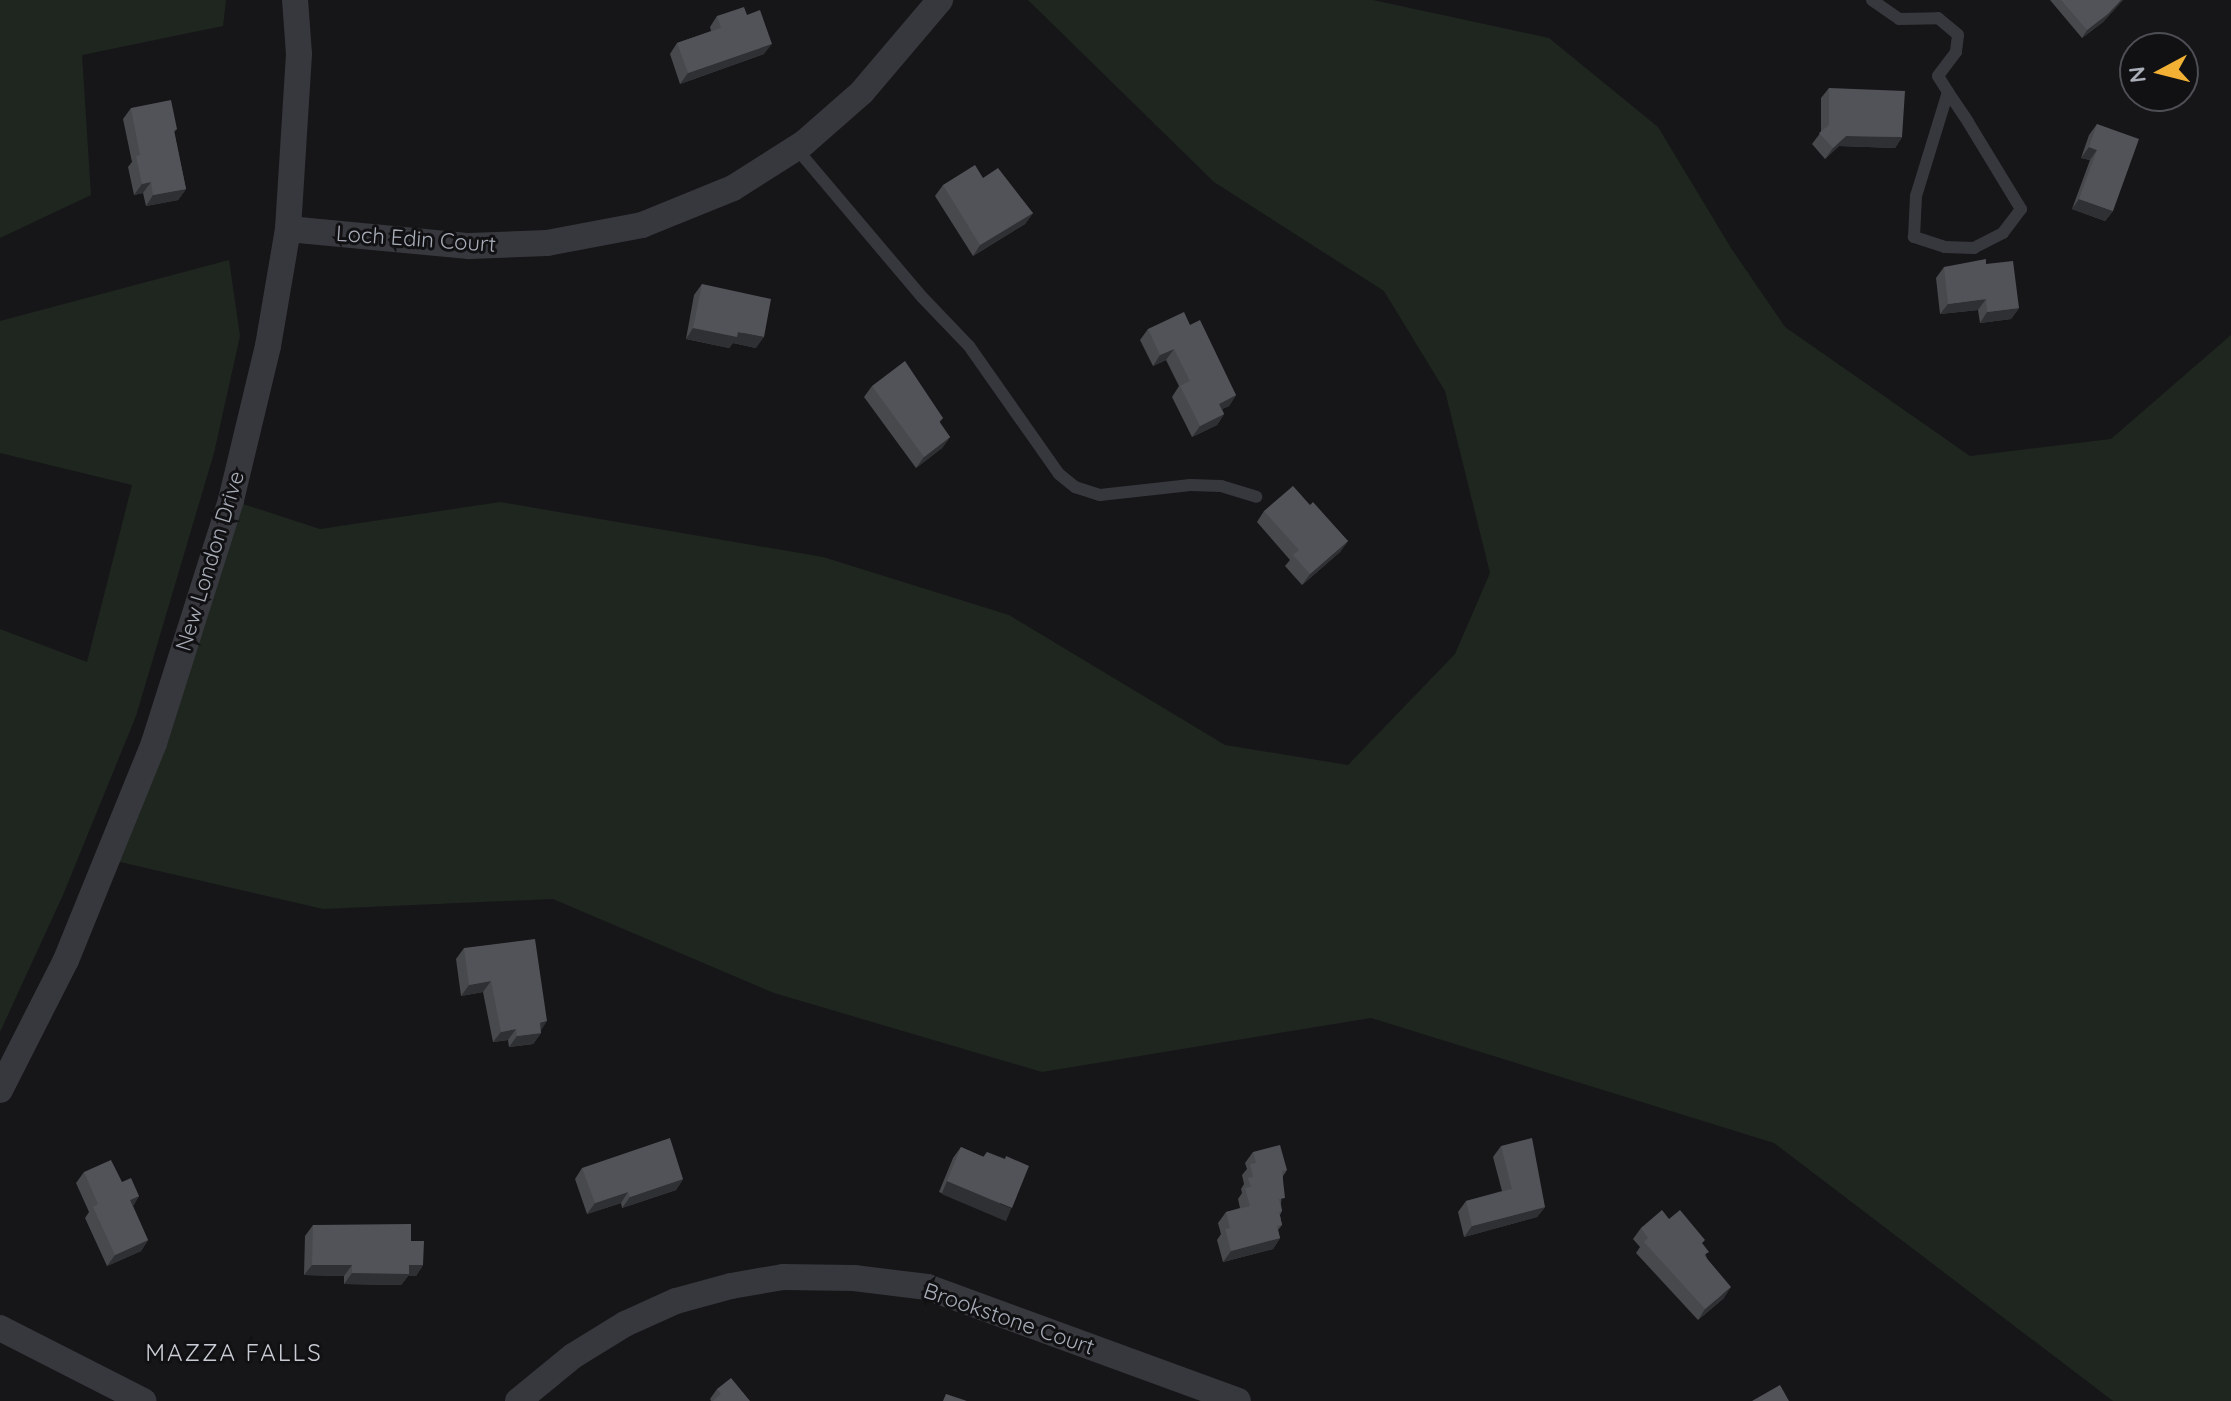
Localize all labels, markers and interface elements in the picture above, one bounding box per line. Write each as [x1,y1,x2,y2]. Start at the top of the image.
north arrow [2119,32,2199,112]
text: N [2122,65,2152,84]
street label: Loch Edin Court [335,220,497,258]
street label: New London Drive [170,468,250,654]
street label: Brookstone Court [920,1277,1098,1361]
district label: MAZZA FALLS [145,1339,323,1367]

